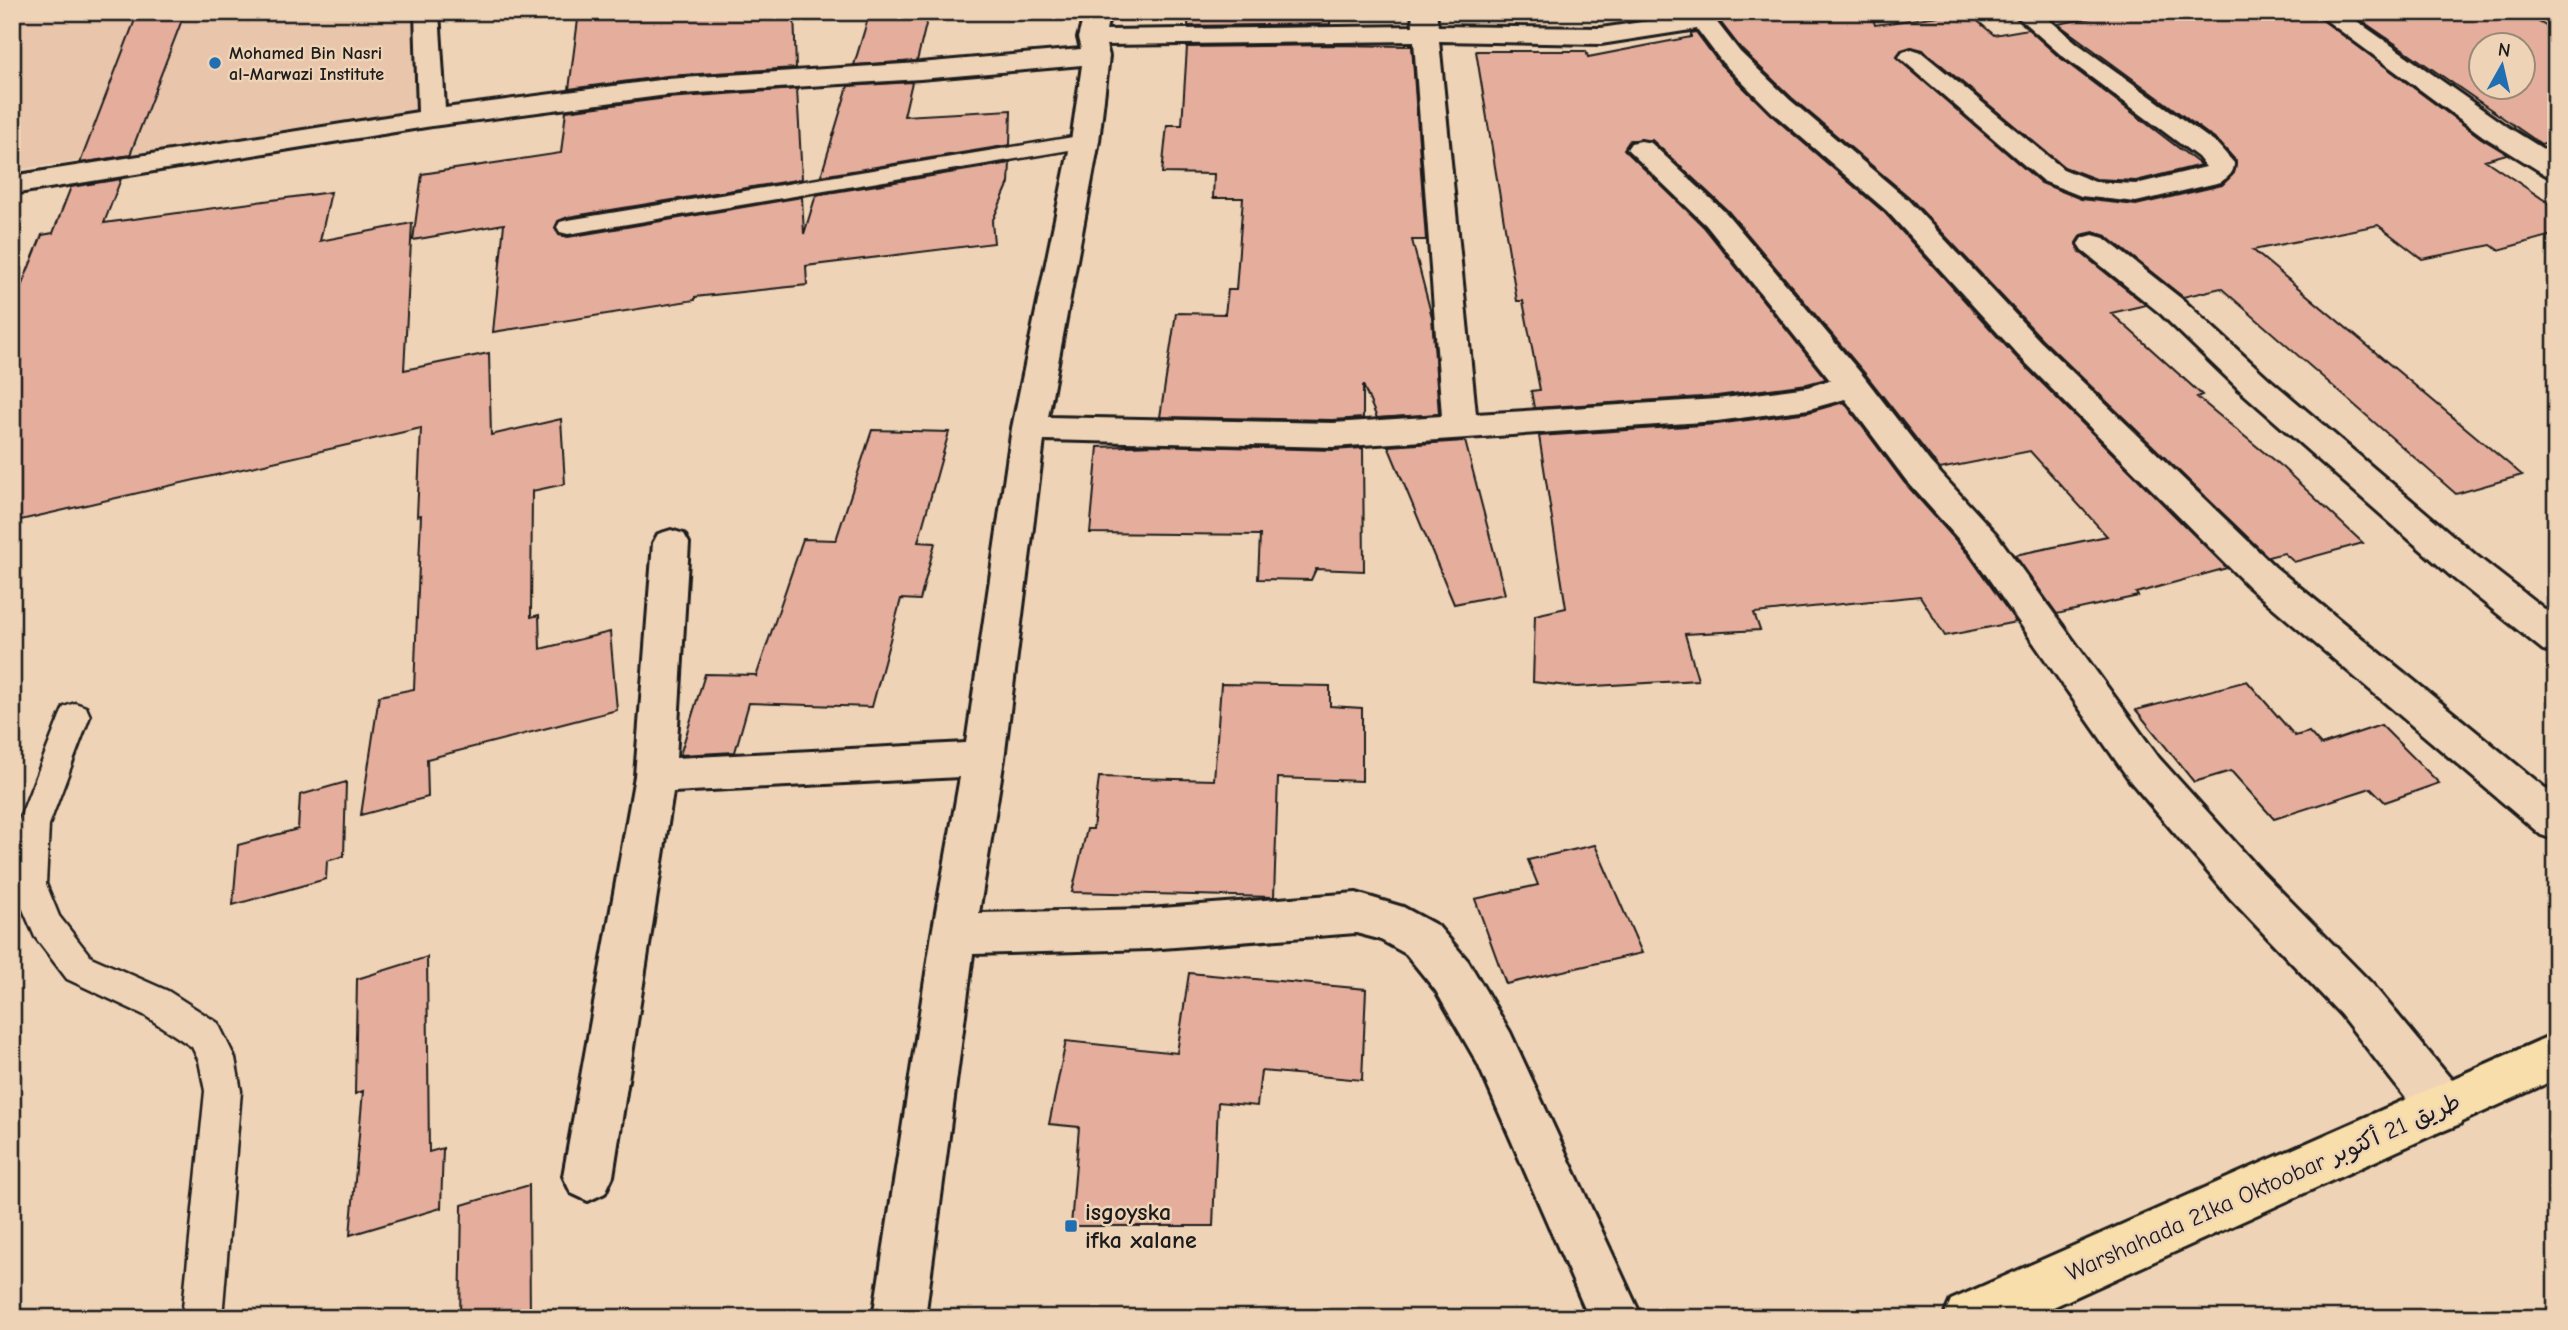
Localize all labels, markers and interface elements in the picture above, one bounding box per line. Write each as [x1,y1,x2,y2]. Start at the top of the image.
north arrow [2466,32,2536,102]
text: N [2497,38,2512,62]
place label: Mohamed Bin Nasri al-Marwazi Institute [229,43,384,85]
marker: Mohamed Bin Nasri al-Marwazi Institute [207,55,223,71]
street label: Warshahada 21ka Oktoobar طريق 21 أكتوبر [2061,1086,2465,1288]
place label: isgoyska ifka xalane [1085,1198,1197,1254]
marker: isgoyska ifka xalane [1063,1218,1079,1234]

